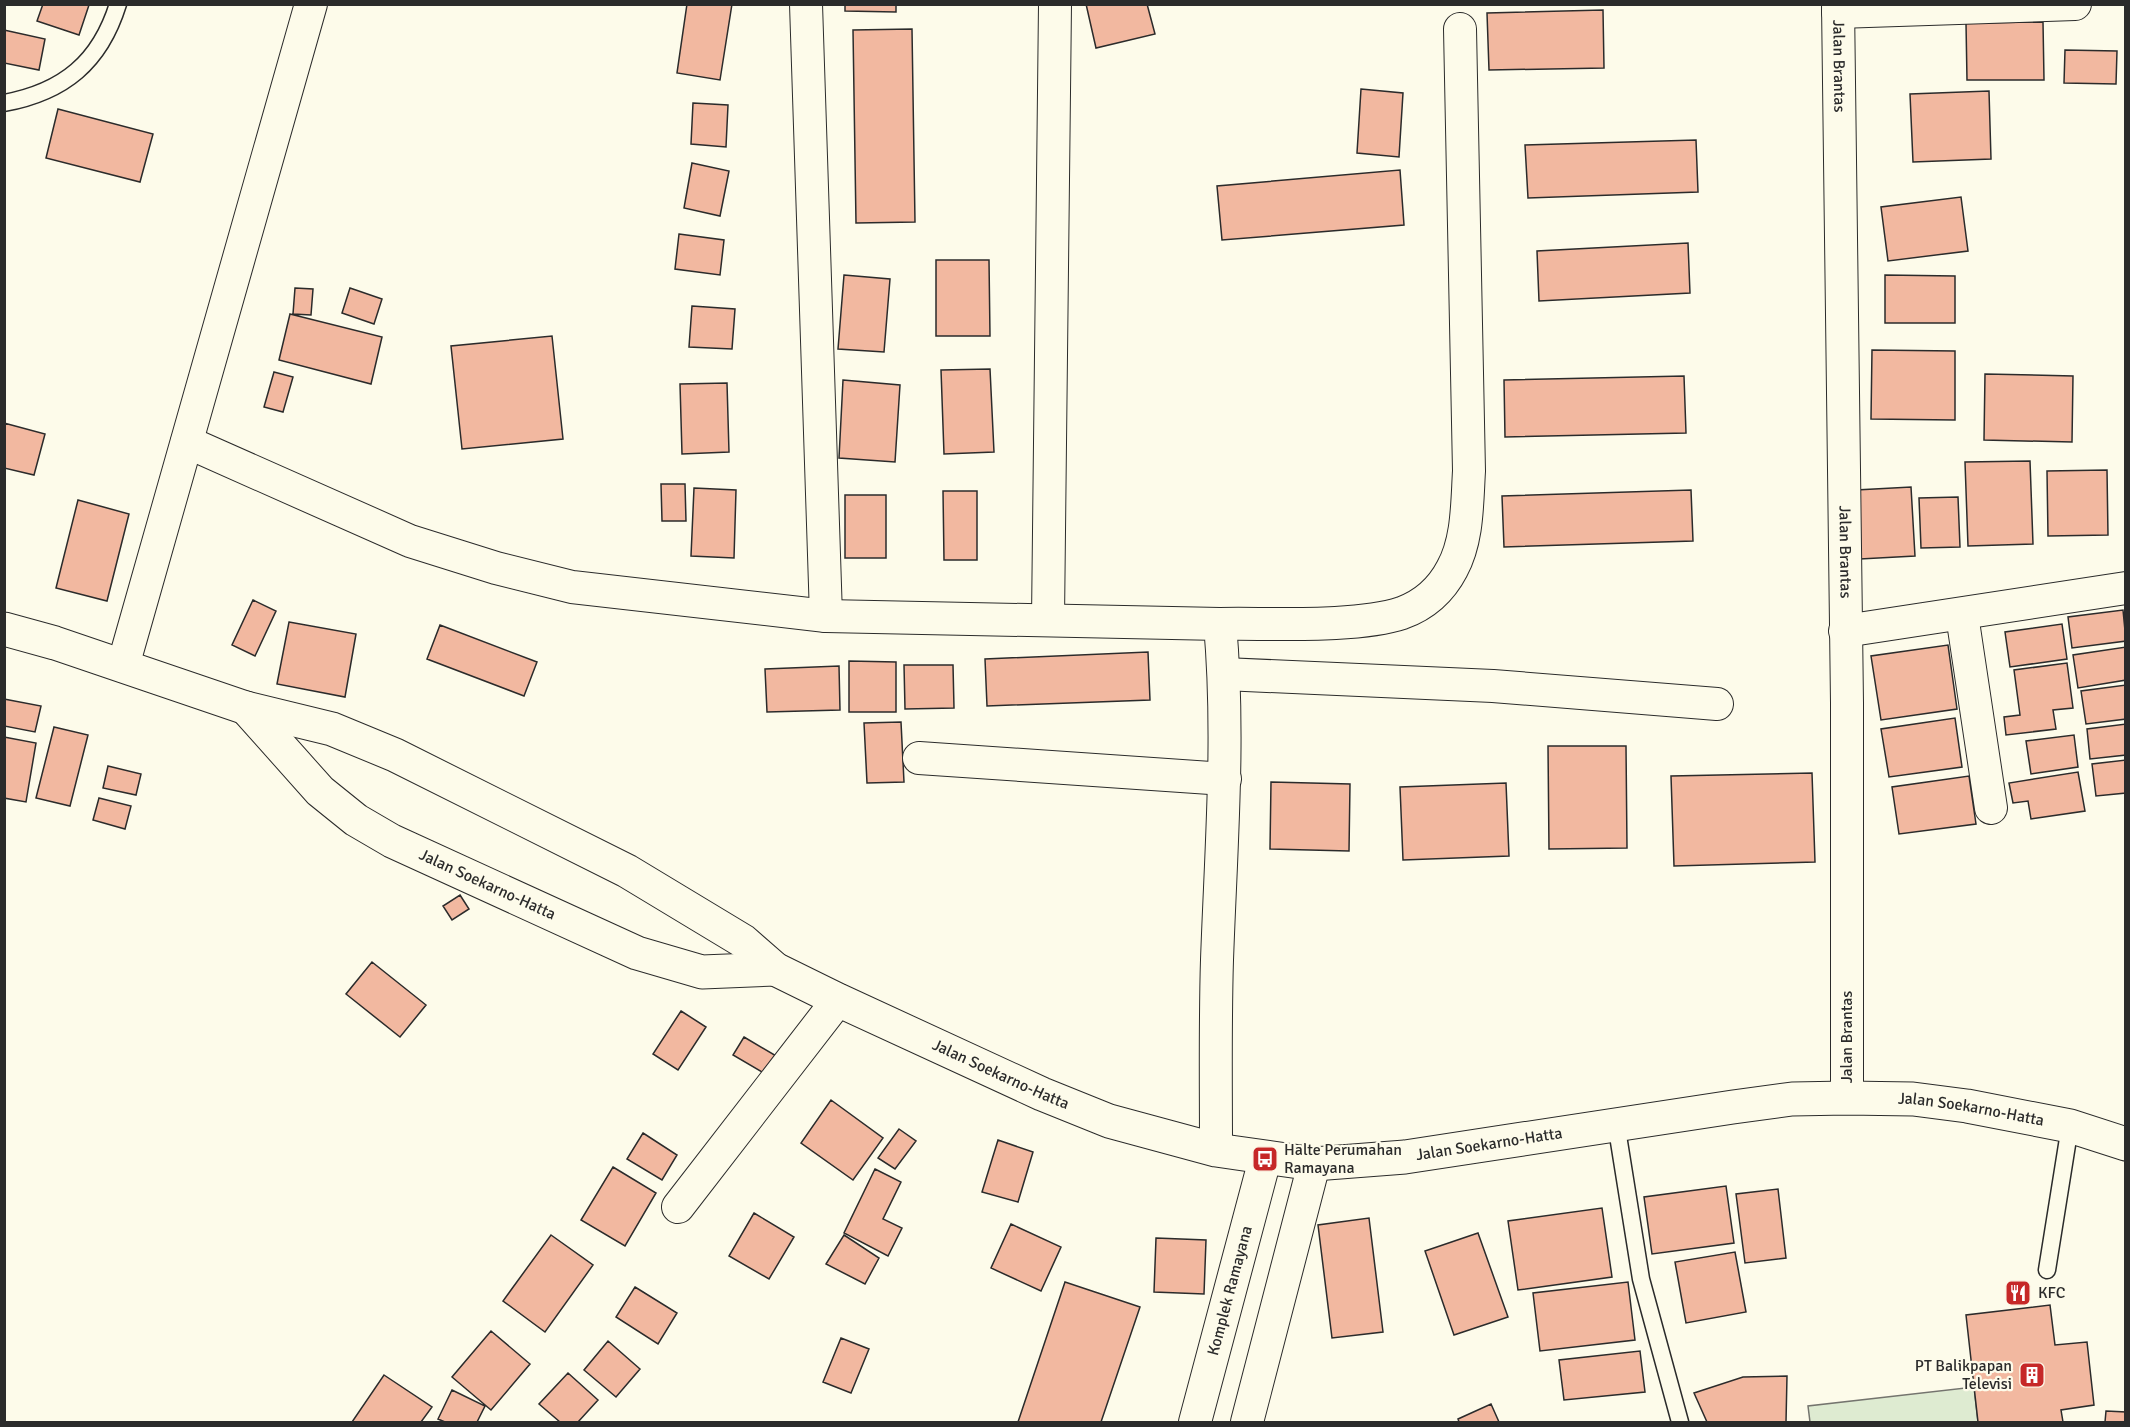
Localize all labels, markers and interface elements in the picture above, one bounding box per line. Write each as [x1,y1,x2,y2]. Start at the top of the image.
street label: Jalan Brantas [1828,19,1849,113]
street label: Jalan Brantas [1834,505,1856,599]
street label: Jalan Soekarno-Hatta [416,845,559,924]
street label: Jalan Brantas [1837,991,1857,1083]
street label: Jalan Soekarno-Hatta [929,1035,1072,1114]
street label: Jalan Soekarno-Hatta [1898,1089,2046,1131]
street label: Jalan Soekarno-Hatta [1414,1123,1564,1165]
place label: Halte Perumahan Ramayana [1284,1140,1402,1178]
bus stop icon: Halte Perumahan Ramayana [1250,1144,1280,1174]
street label: Komplek Ramayana [1203,1223,1257,1358]
restaurant icon: KFC [2003,1278,2033,1308]
place label: KFC [2038,1283,2066,1303]
place label: PT Balikpapan Televisi [1915,1356,2012,1394]
building icon: PT Balikpapan Televisi [2017,1360,2047,1390]

